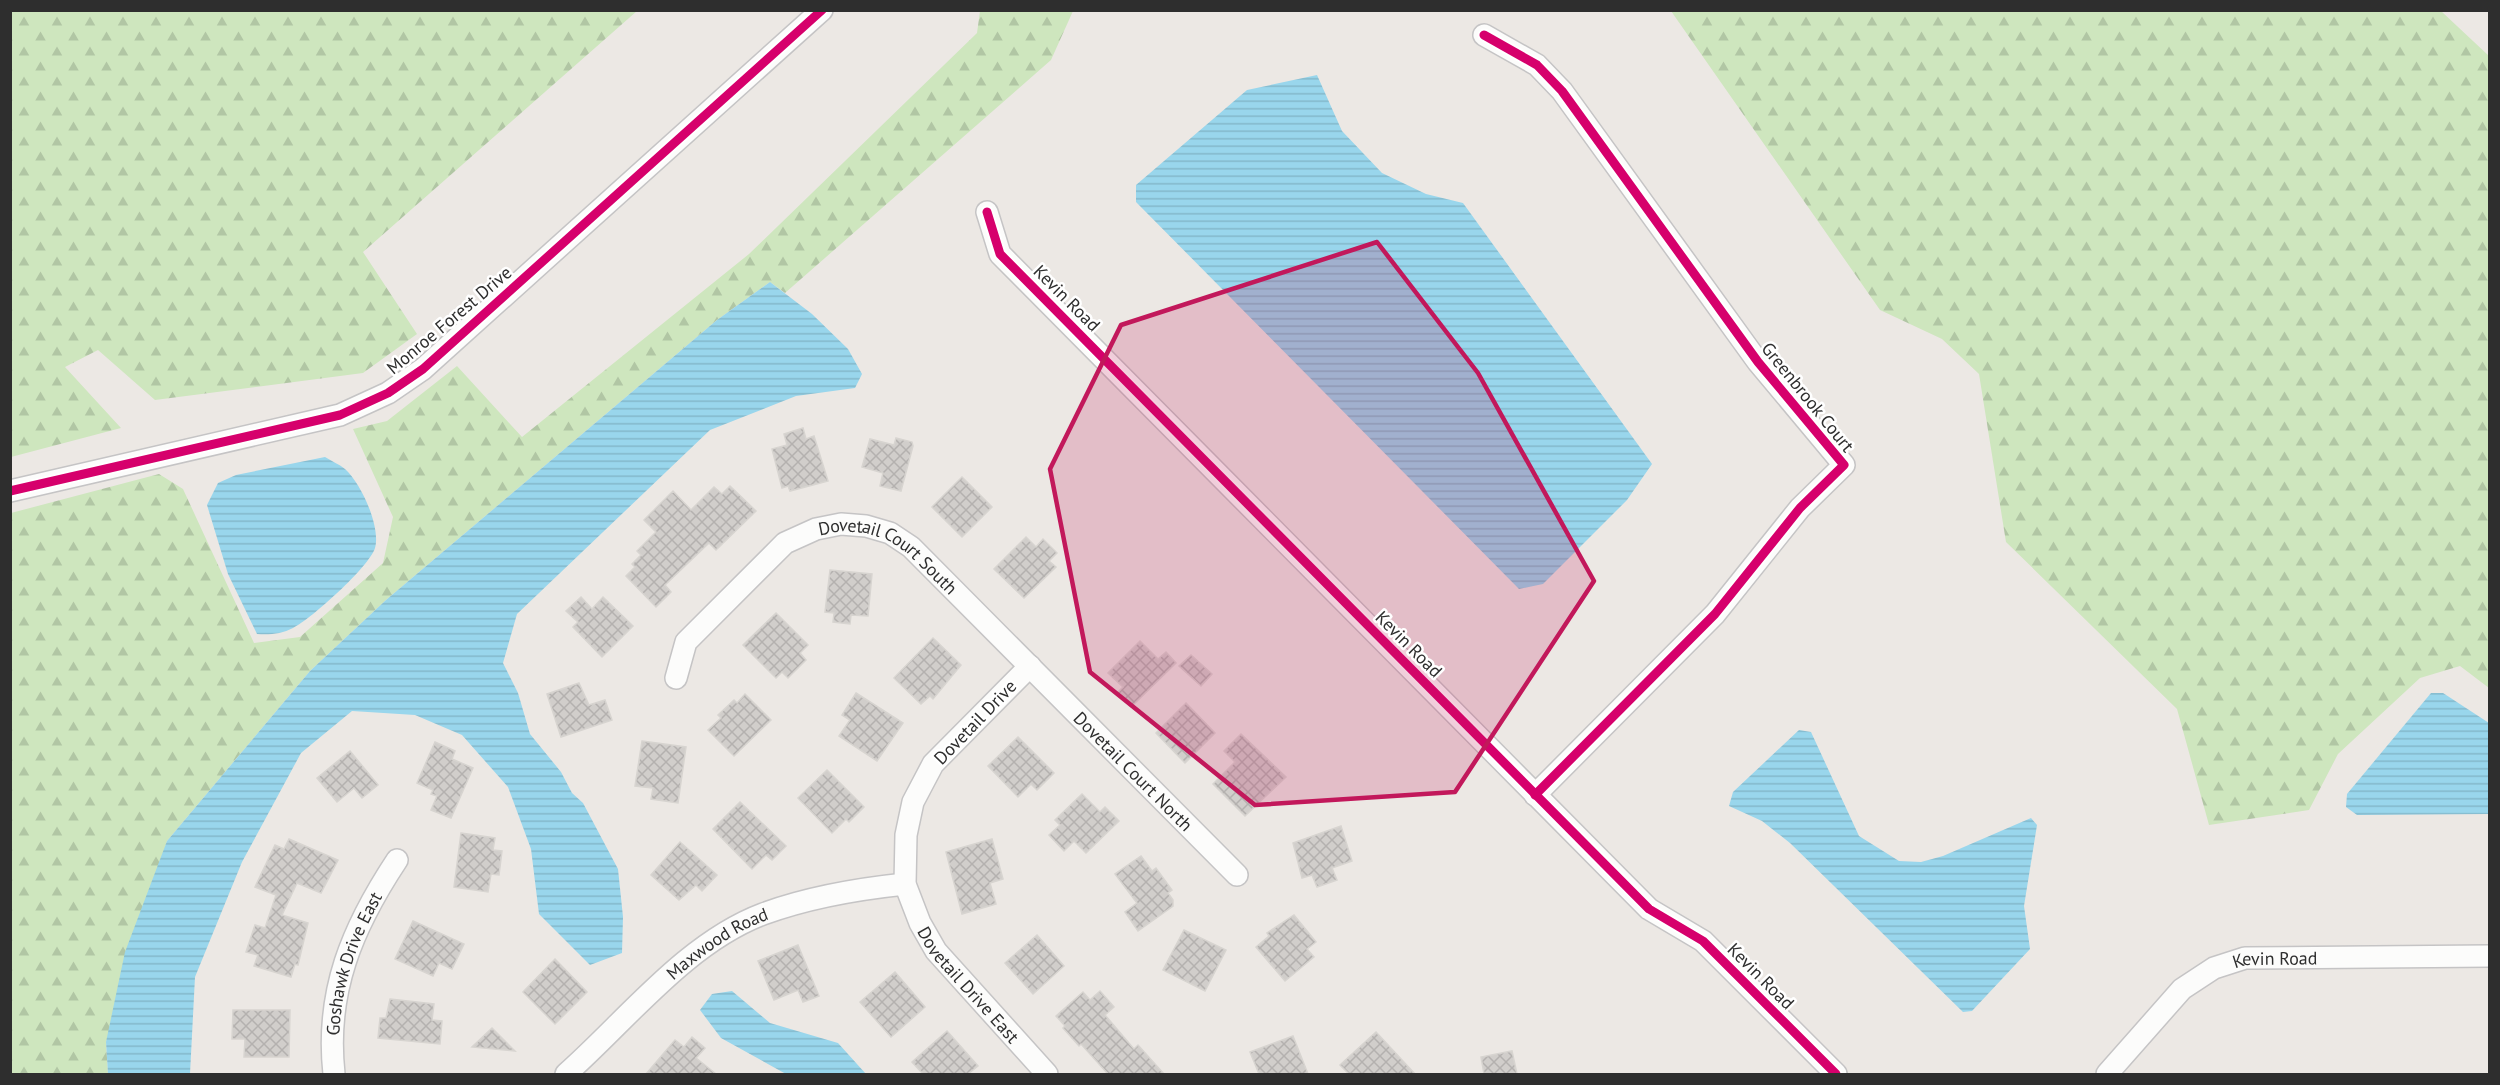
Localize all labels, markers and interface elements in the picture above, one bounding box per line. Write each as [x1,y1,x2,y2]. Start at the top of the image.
street label: Kevin Road [1029,260,1105,336]
street label: Monroe Forest Drive [382,261,516,379]
street label: Greenbrook Court [1757,337,1859,457]
street label: Dovetail Court South [816,512,963,599]
street label: Kevin Road [1371,606,1447,682]
street label: Dovetail Drive [929,675,1021,769]
street label: Dovetail Court North [1069,706,1198,836]
street label: Goshawk Drive East [321,887,386,1036]
street label: Maxwood Road [661,902,771,984]
street label: Dovetail Drive East [913,922,1025,1047]
street label: Kevin Road [1723,938,1799,1014]
street label: Kevin Road [2229,946,2317,973]

